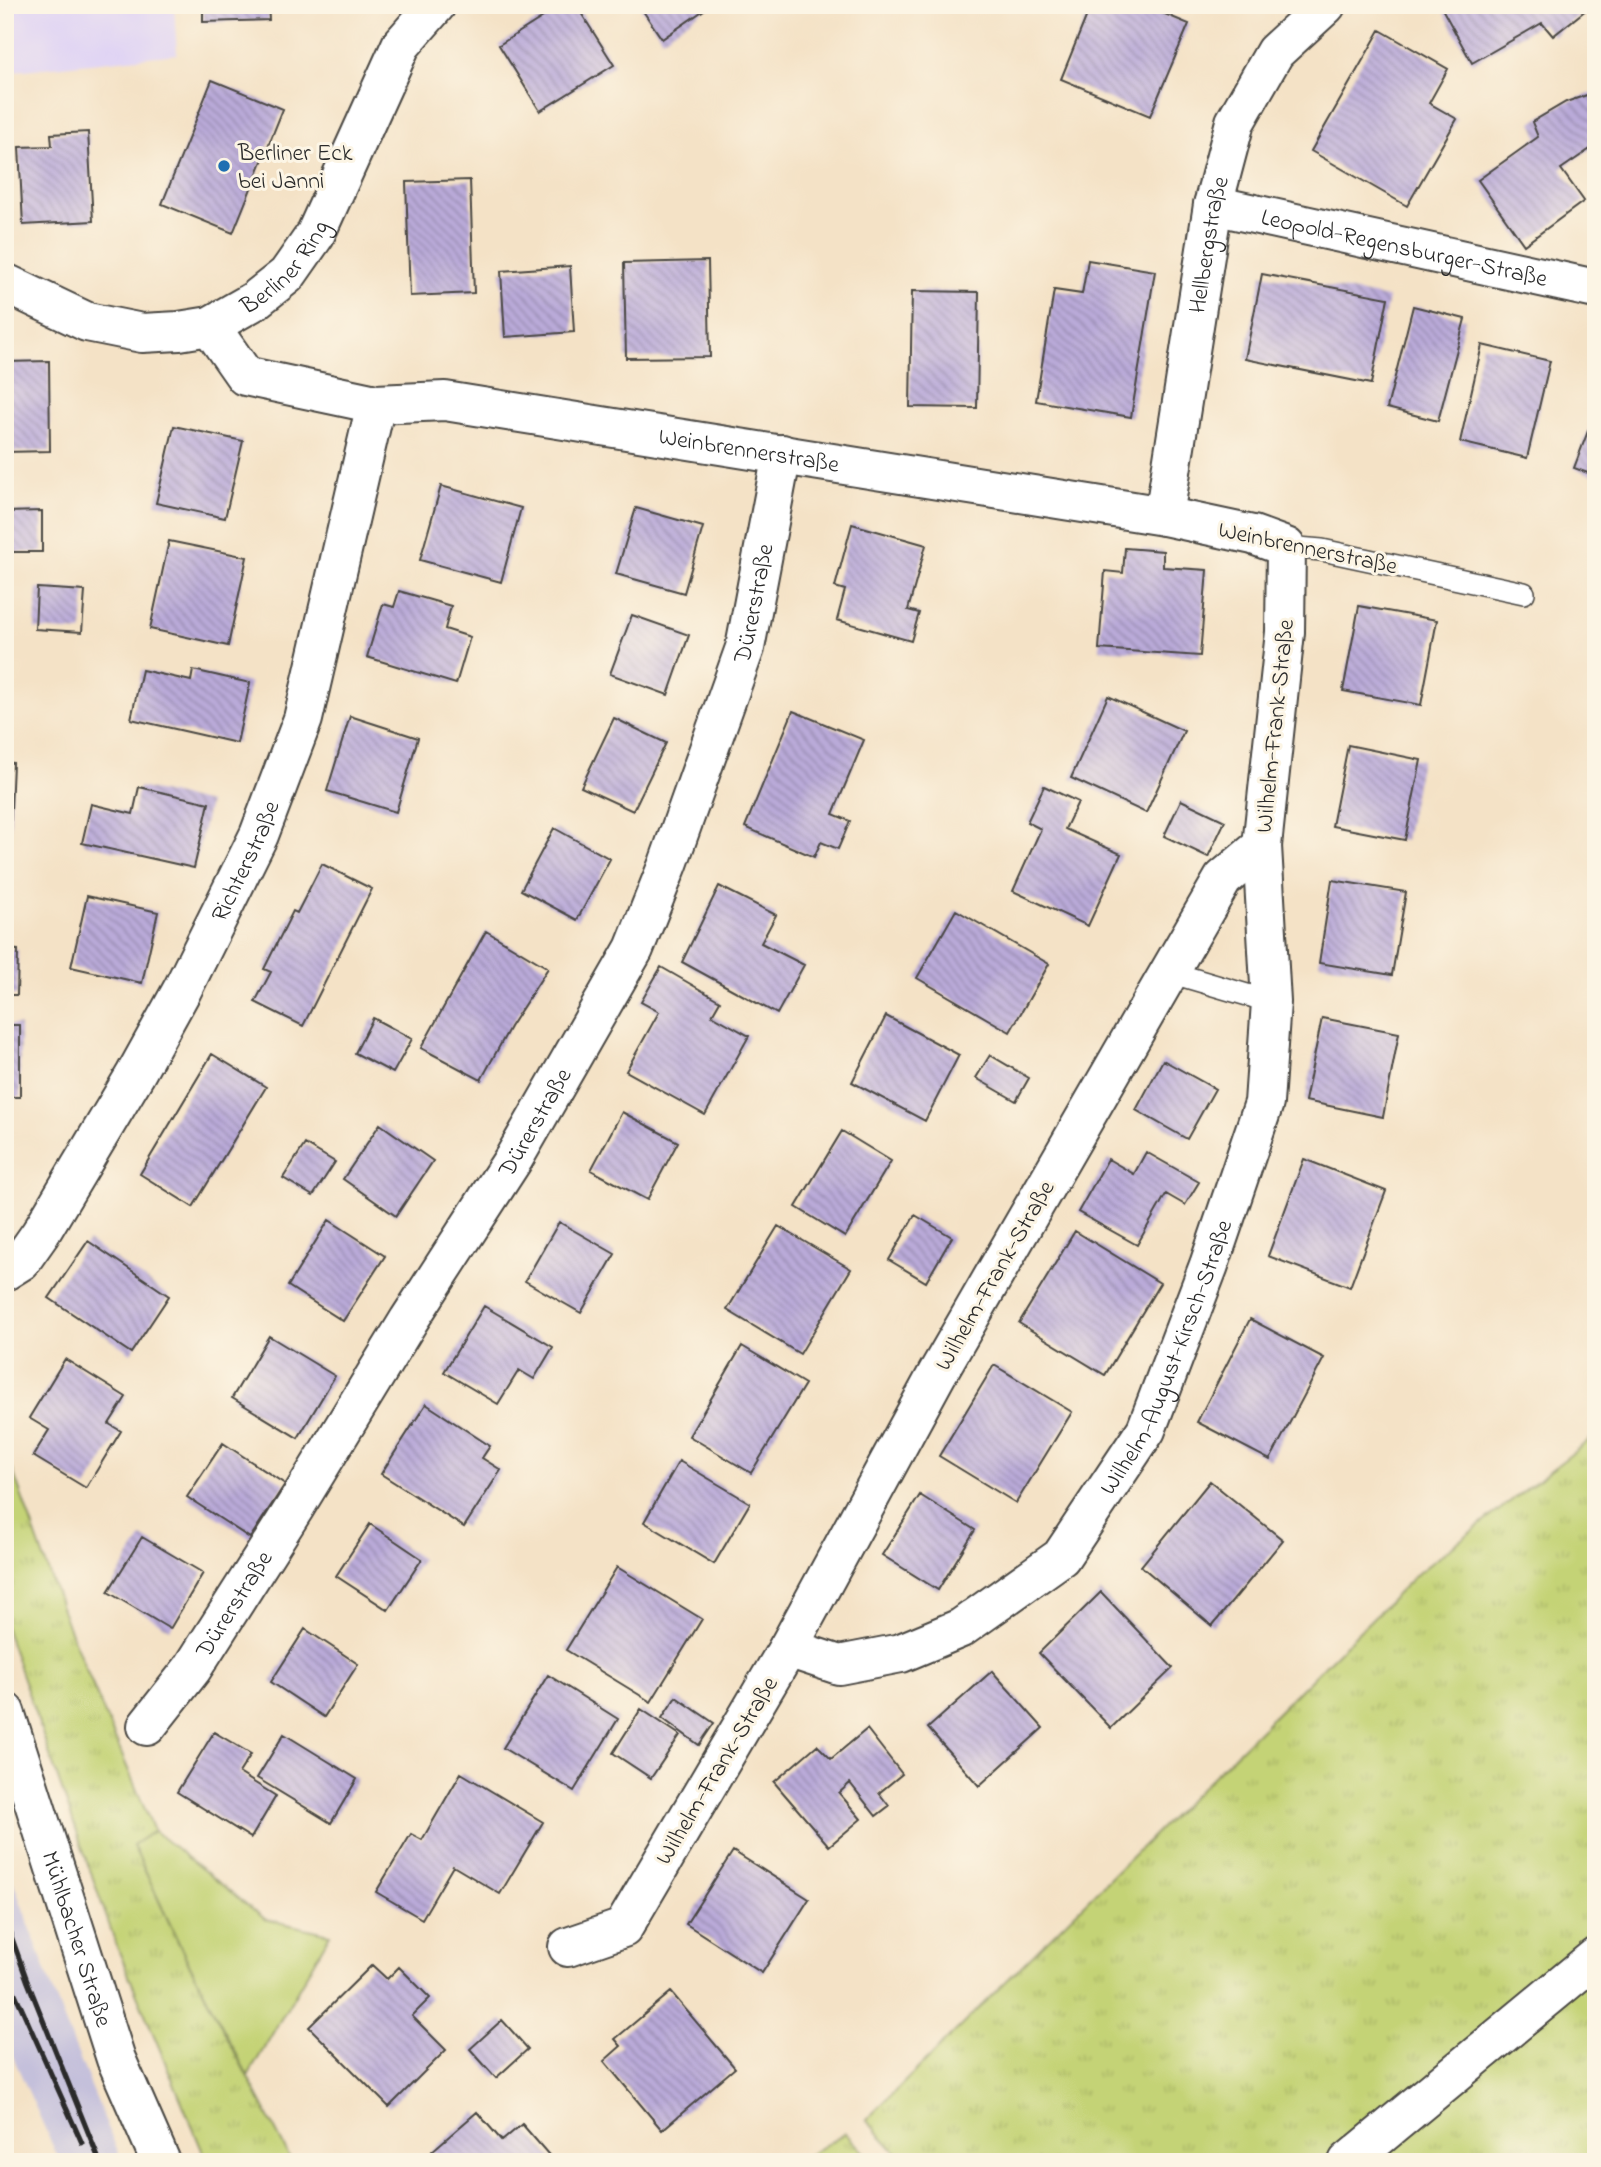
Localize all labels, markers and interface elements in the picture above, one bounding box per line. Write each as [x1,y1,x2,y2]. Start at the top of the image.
place label: Berliner Eck bei Janni [237,137,353,200]
marker: Berliner Eck bei Janni [216,158,232,174]
street label: Hellbergstraße [1181,172,1240,316]
street label: Leopold-Regensburger-Straße [1257,201,1551,298]
street label: Berliner Ring [234,215,339,326]
street label: Weinbrennerstraße [656,420,842,484]
street label: Weinbrennerstraße [1215,513,1400,586]
street label: Dürerstraße [725,541,785,670]
street label: Wilhelm-Frank-Straße [1248,618,1305,835]
street label: Richterstraße [204,796,290,928]
street label: Dürerstraße [490,1062,582,1186]
street label: Wilhelm-Frank-Straße [927,1174,1065,1378]
street label: Wilhelm-August-Kirsch-Straße [1092,1215,1243,1503]
street label: Dürerstraße [188,1544,283,1666]
street label: Wilhelm-Frank-Straße [648,1670,789,1872]
street label: Mühlbacher Straße [31,1847,120,2032]

